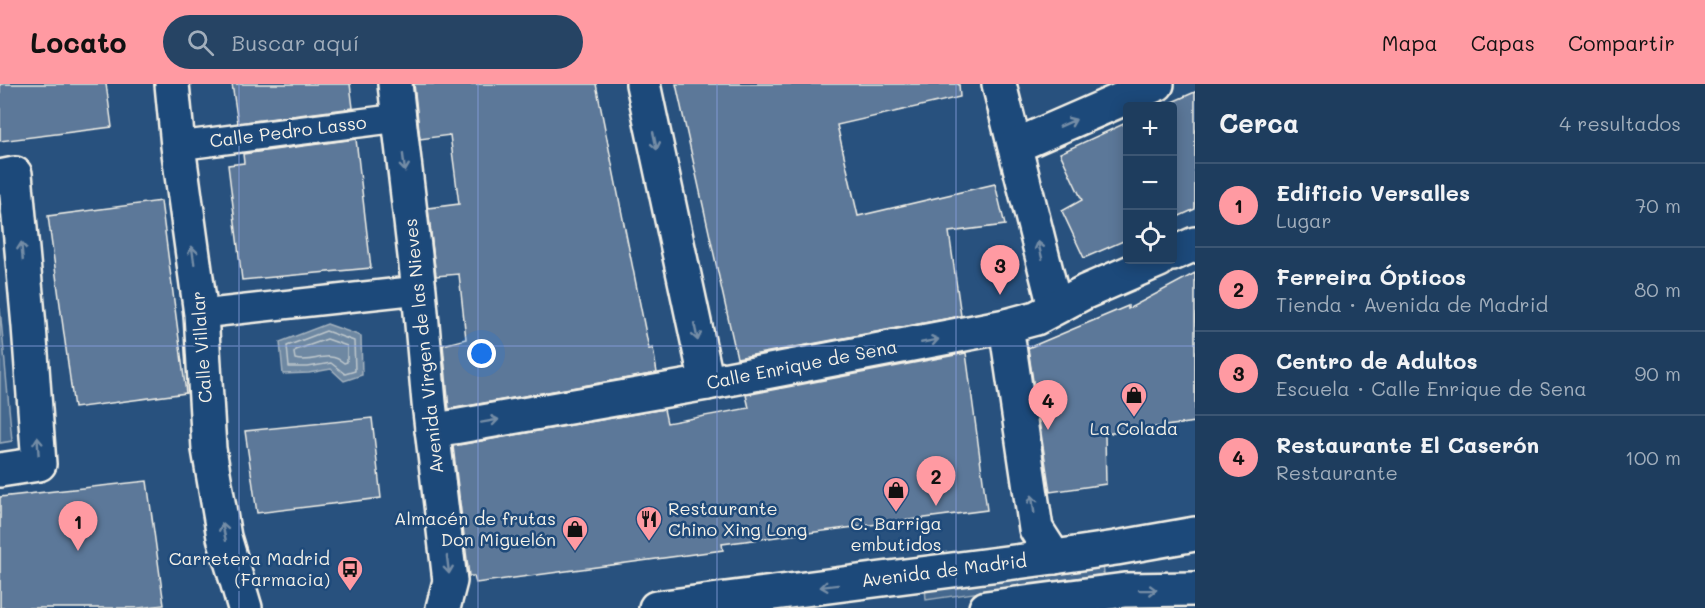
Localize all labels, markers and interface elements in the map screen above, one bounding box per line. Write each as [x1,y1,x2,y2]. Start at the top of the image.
search box [163,15,583,69]
text: Locato [30,24,127,60]
icon: search [184,26,217,59]
text: Buscar aquí [232,28,359,57]
text: Mapa [1382,29,1438,56]
text: Capas [1471,29,1535,56]
text: Compartir [1568,29,1675,56]
map controls [1123,102,1177,264]
button: + [1123,102,1177,156]
text: Cerca [1219,106,1299,140]
street label: Calle Pedro Lasso [208,109,368,153]
text: 4 resultados [1559,110,1681,136]
one-way arrow [1059,116,1077,128]
one-way arrow [650,131,661,150]
one-way arrow [399,153,410,172]
button: − [1123,156,1177,210]
text: Edificio Versalles [1276,178,1470,207]
text: 1 [1234,192,1243,218]
text: 70 m [1635,192,1681,218]
text: Lugar [1276,207,1332,233]
button: locate [1123,210,1177,264]
street label: Avenida Virgen de las Nieves [398,217,448,475]
one-way arrow [1034,241,1046,260]
one-way arrow [16,242,27,262]
one-way arrow [187,245,198,265]
pin: 3 [980,246,1020,295]
text: Ferreira Ópticos [1276,262,1466,291]
text: 2 [1233,276,1244,302]
text: 80 m [1634,276,1681,302]
street label: Calle Villalar [185,290,217,404]
text: Tienda · Avenida de Madrid [1276,291,1548,317]
one-way arrow [691,322,702,341]
street label: Calle Enrique de Sena [704,334,899,394]
one-way arrow [920,335,939,346]
your location [467,339,496,368]
text: Centro de Adultos [1276,346,1478,375]
text: 3 [1233,360,1245,386]
text: 90 m [1635,360,1681,386]
text: Escuela · Calle Enrique de Sena [1276,375,1587,401]
pin: 4 [1028,380,1068,430]
shop icon: La Colada [1119,380,1149,418]
one-way arrow [480,415,499,426]
place label: La Colada [1090,416,1178,440]
text: Restaurante El Caserón [1276,430,1539,459]
one-way arrow [32,436,43,456]
text: 4 [1232,444,1245,470]
text: 100 m [1625,444,1681,470]
pin: 2 [916,456,956,506]
text: Restaurante [1276,459,1398,485]
shop icon: C. Barriga embutidos [881,475,911,513]
one-way arrow [1027,494,1038,514]
place label: Restaurante Chino Xing Long [668,496,807,541]
pin: 1 [58,502,98,551]
restaurant icon: Restaurante Chino Xing Long [634,504,664,542]
place label: Almacén de frutas Don Miguelón [394,506,556,551]
place label: C. Barriga embutidos [850,511,942,556]
shop icon: Almacén de frutas Don Miguelón [560,514,590,552]
one-way arrow [218,522,229,542]
place label: Carretera Madrid (Farmacia) [169,546,330,591]
street label: Avenida de Madrid [860,548,1028,592]
bus stop icon: Carretera Madrid (Farmacia) [335,554,365,592]
one-way arrow [443,555,454,575]
one-way arrow [820,580,839,591]
one-way arrow [1137,584,1157,595]

